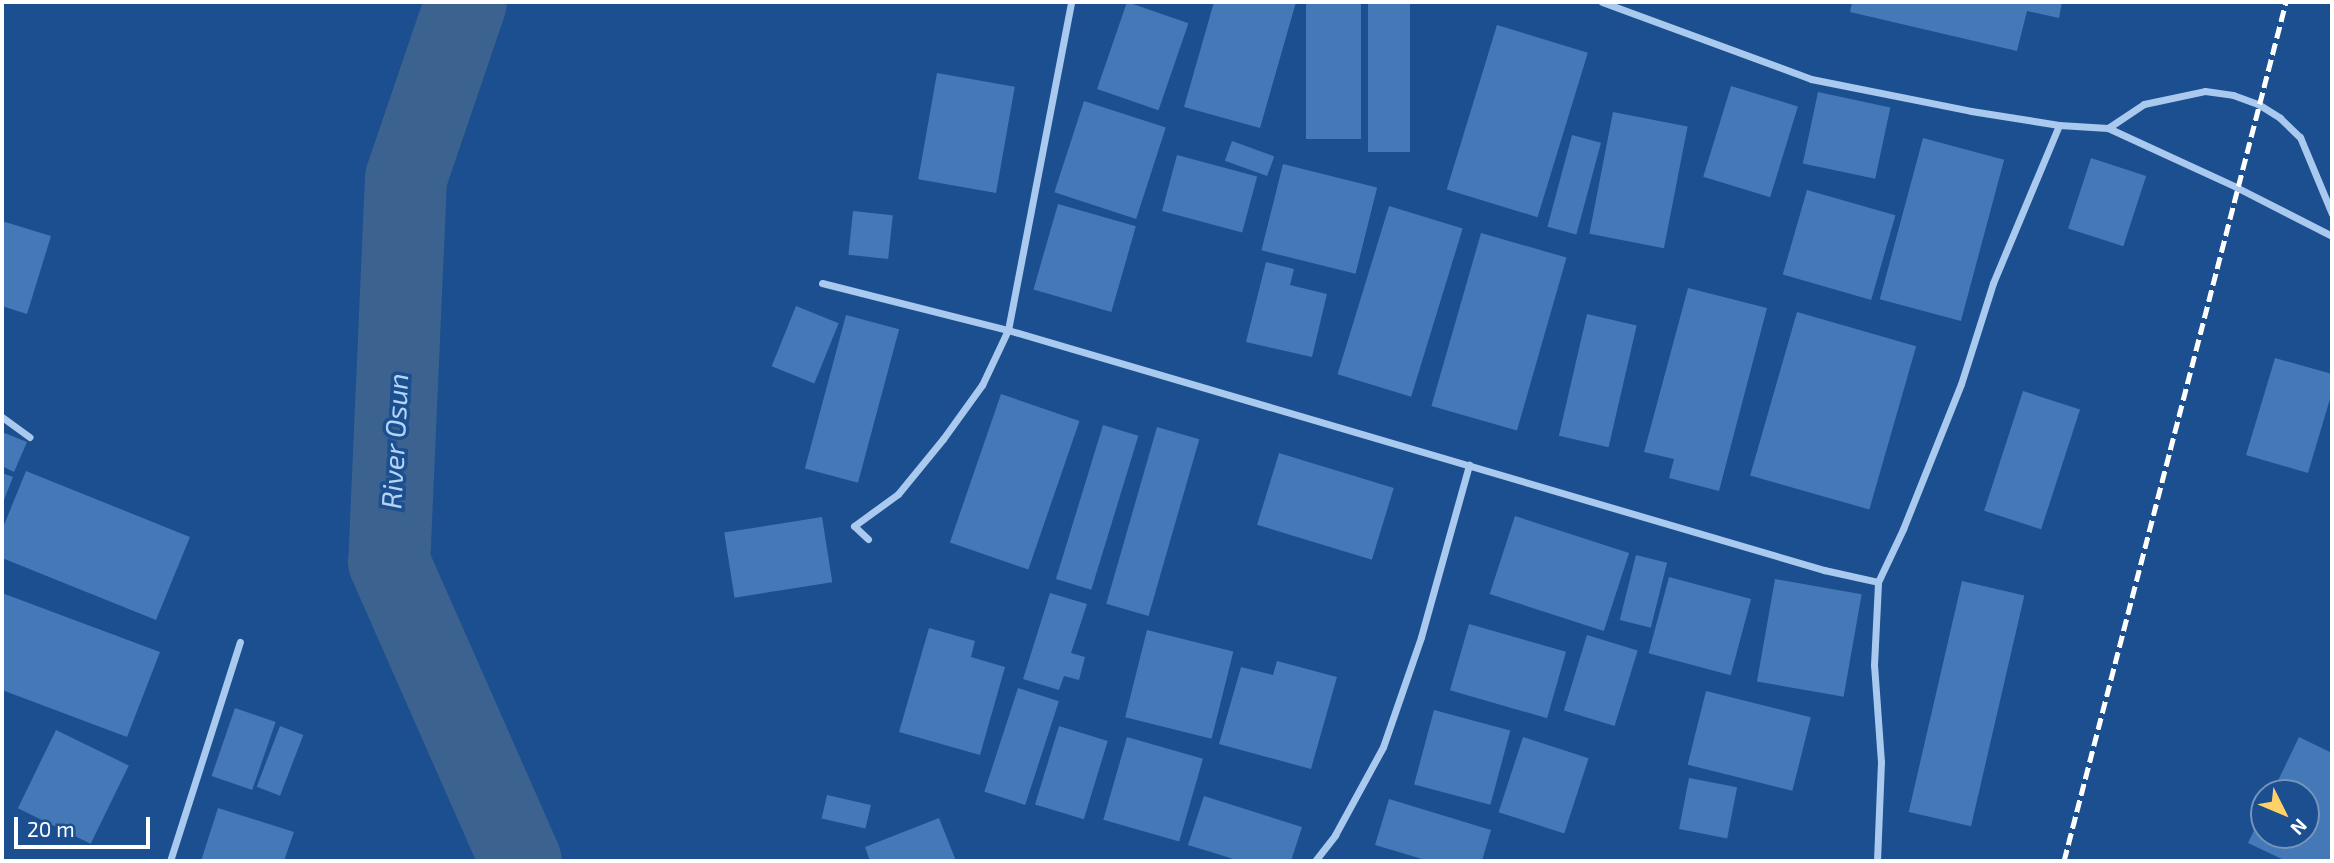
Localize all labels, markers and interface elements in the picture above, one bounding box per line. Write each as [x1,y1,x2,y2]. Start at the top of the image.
water label: River Osun [374,372,414,510]
north arrow [2250,779,2320,849]
scale bar [18,804,154,848]
text: N [2286,814,2312,840]
text: 20 m [27,816,75,841]

